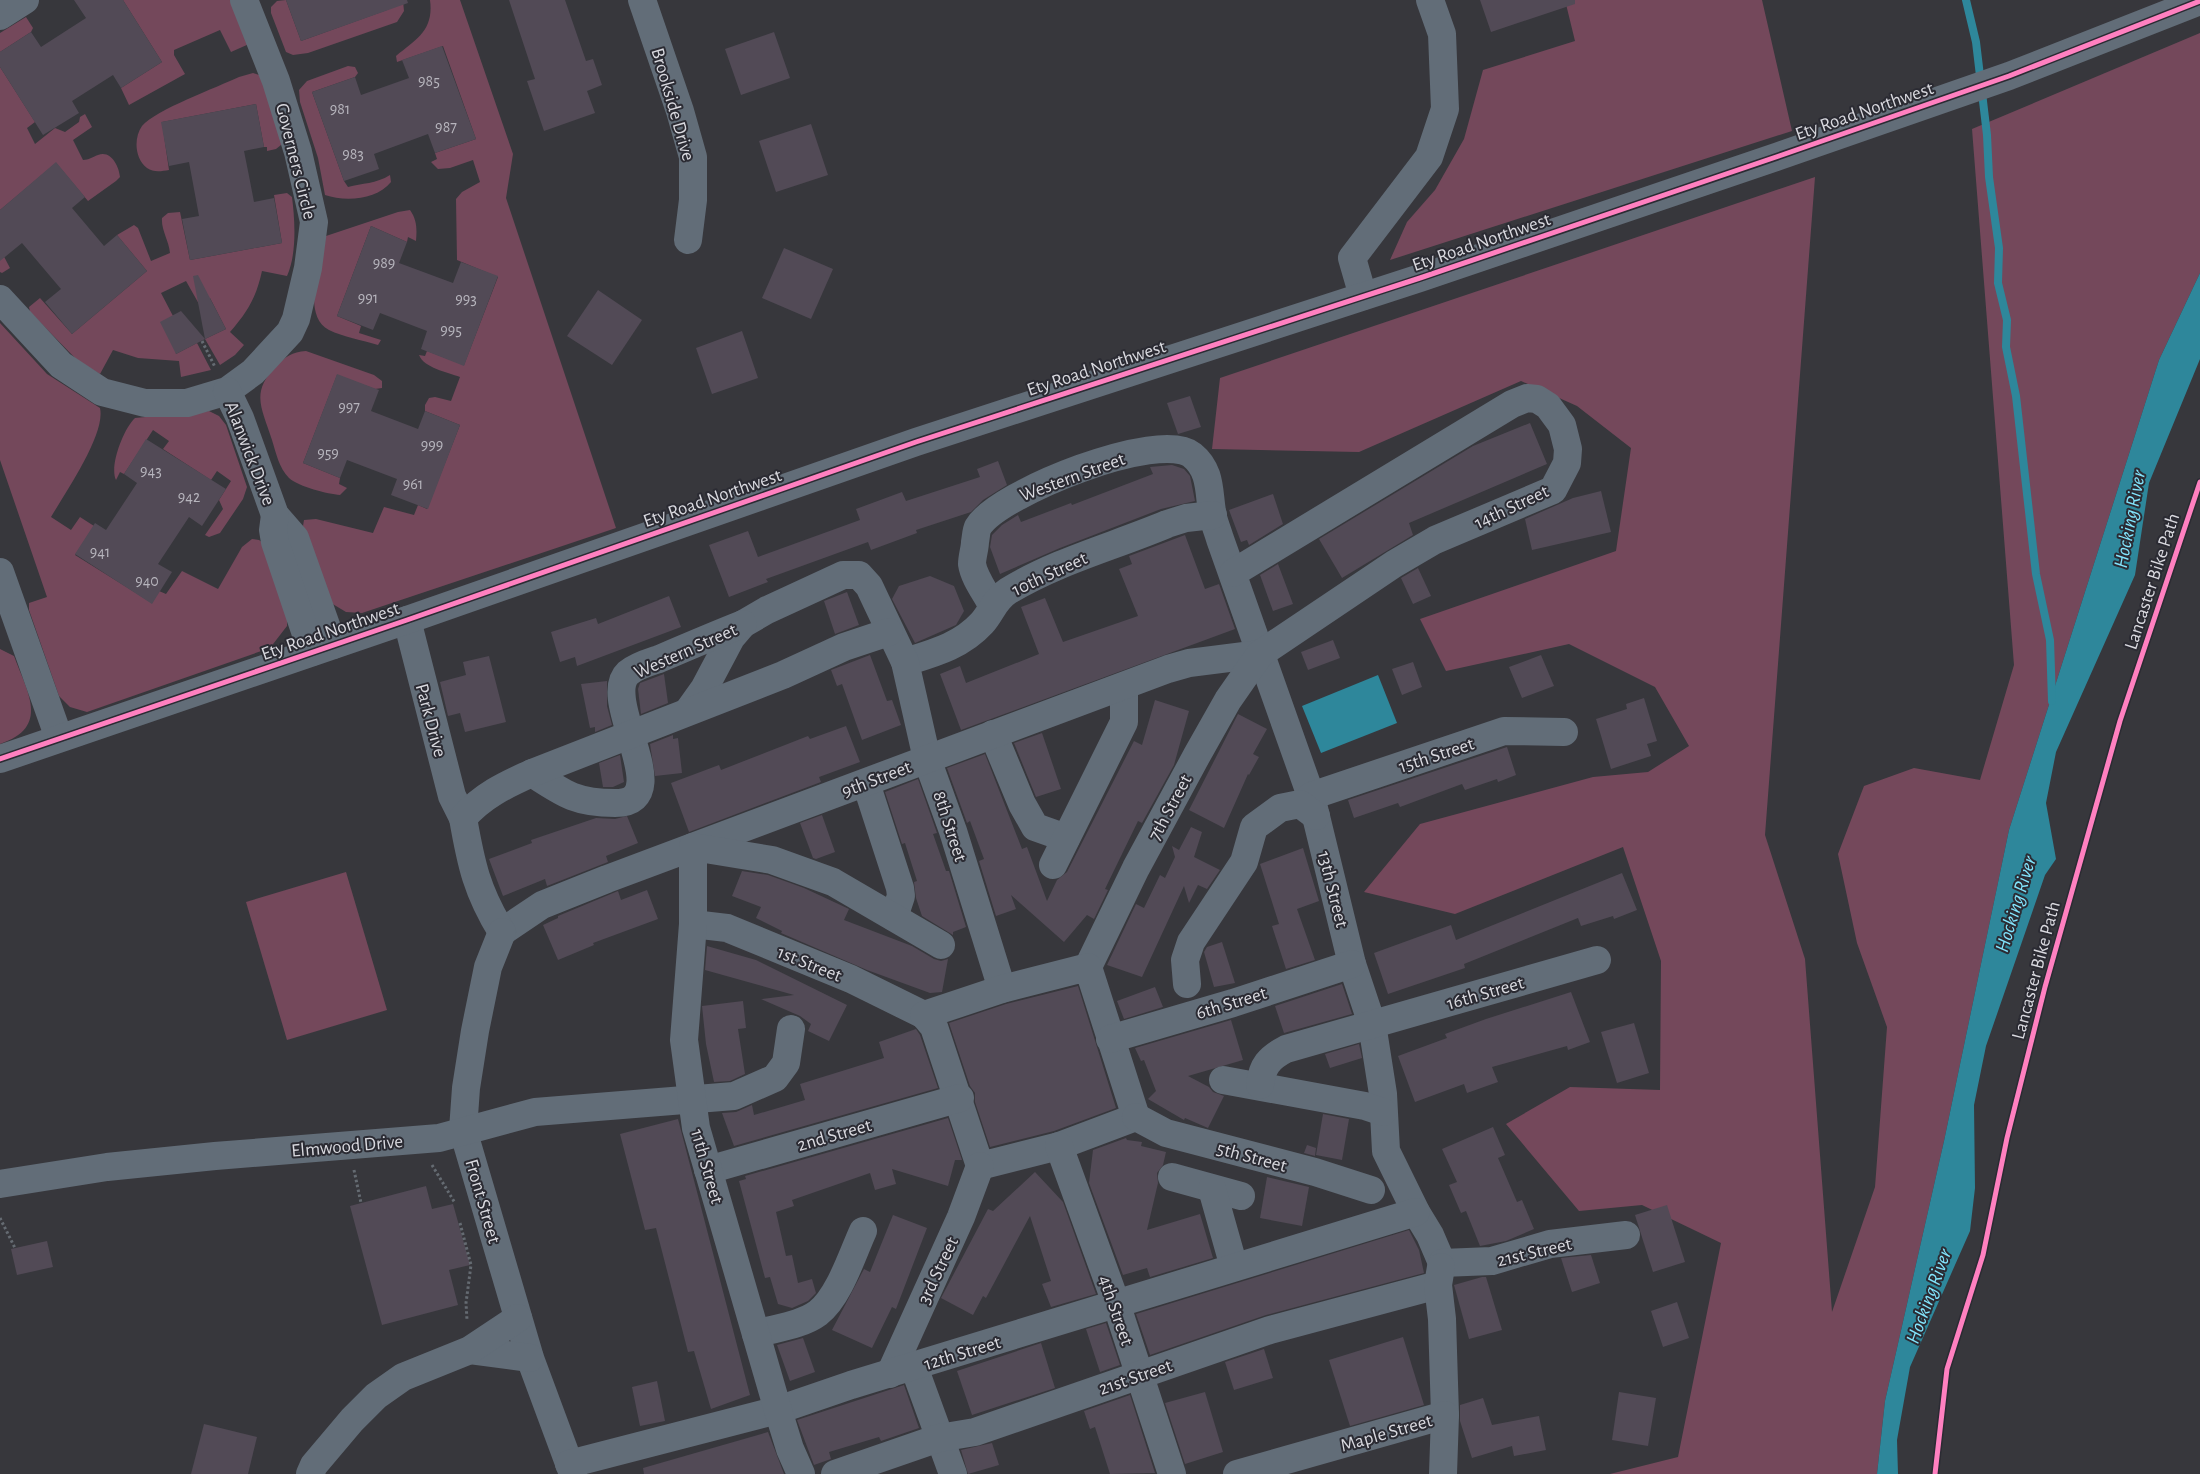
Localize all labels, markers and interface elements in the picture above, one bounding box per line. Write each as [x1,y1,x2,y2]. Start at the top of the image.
street label: Brookside Drive [647,46,698,163]
house number: 985 [418,73,440,89]
street label: Ety Road Northwest [1793,79,1936,144]
street label: Governers Circle [272,101,319,221]
house number: 981 [330,101,350,117]
house number: 987 [435,119,457,135]
house number: 983 [342,146,364,162]
street label: Ety Road Northwest [1410,210,1553,275]
house number: 989 [373,255,395,271]
house number: 991 [358,290,378,306]
house number: 993 [455,291,477,307]
house number: 995 [440,322,462,338]
street label: Ety Road Northwest [1025,337,1168,400]
street label: Alanwick Drive [221,399,278,508]
house number: 997 [338,399,360,415]
house number: 999 [421,437,443,453]
house number: 959 [317,445,339,461]
street label: Western Street [1017,450,1128,505]
house number: 943 [140,463,162,479]
street label: Ety Road Northwest [641,466,784,531]
water label: Hocking River [2111,468,2149,570]
house number: 961 [403,476,423,492]
street label: 14th Street [1472,482,1552,533]
house number: 942 [178,489,200,505]
street label: Lancaster Bike Path [2121,511,2183,652]
house number: 941 [90,544,110,560]
street label: 10th Street [1009,549,1090,600]
house number: 940 [135,573,159,589]
street label: Ety Road Northwest [259,599,402,664]
street label: Western Street [631,620,740,682]
street label: Park Drive [412,681,449,759]
street label: 15th Street [1396,734,1477,777]
street label: 9th Street [839,757,914,801]
street label: 7th Street [1145,772,1196,844]
street label: 8th Street [929,789,970,864]
street label: 13th Street [1314,849,1351,930]
water label: Hocking River [1992,853,2040,955]
street label: Lancaster Bike Path [2009,899,2064,1042]
street label: 1st Street [775,943,844,986]
street label: 16th Street [1445,973,1526,1014]
street label: 6th Street [1194,984,1269,1023]
street label: 2nd Street [795,1116,874,1155]
street label: 11th Street [687,1127,726,1206]
street label: Elmwood Drive [290,1132,404,1161]
street label: 5th Street [1215,1139,1289,1176]
street label: Front Street [462,1157,504,1246]
street label: 3rd Street [915,1234,962,1307]
street label: 21st Street [1495,1235,1574,1270]
water label: Hocking River [1903,1246,1955,1346]
street label: 4th Street [1095,1273,1136,1348]
street label: 12th Street [922,1333,1003,1374]
street label: 21st Street [1096,1356,1175,1399]
street label: Maple Street [1338,1411,1434,1456]

